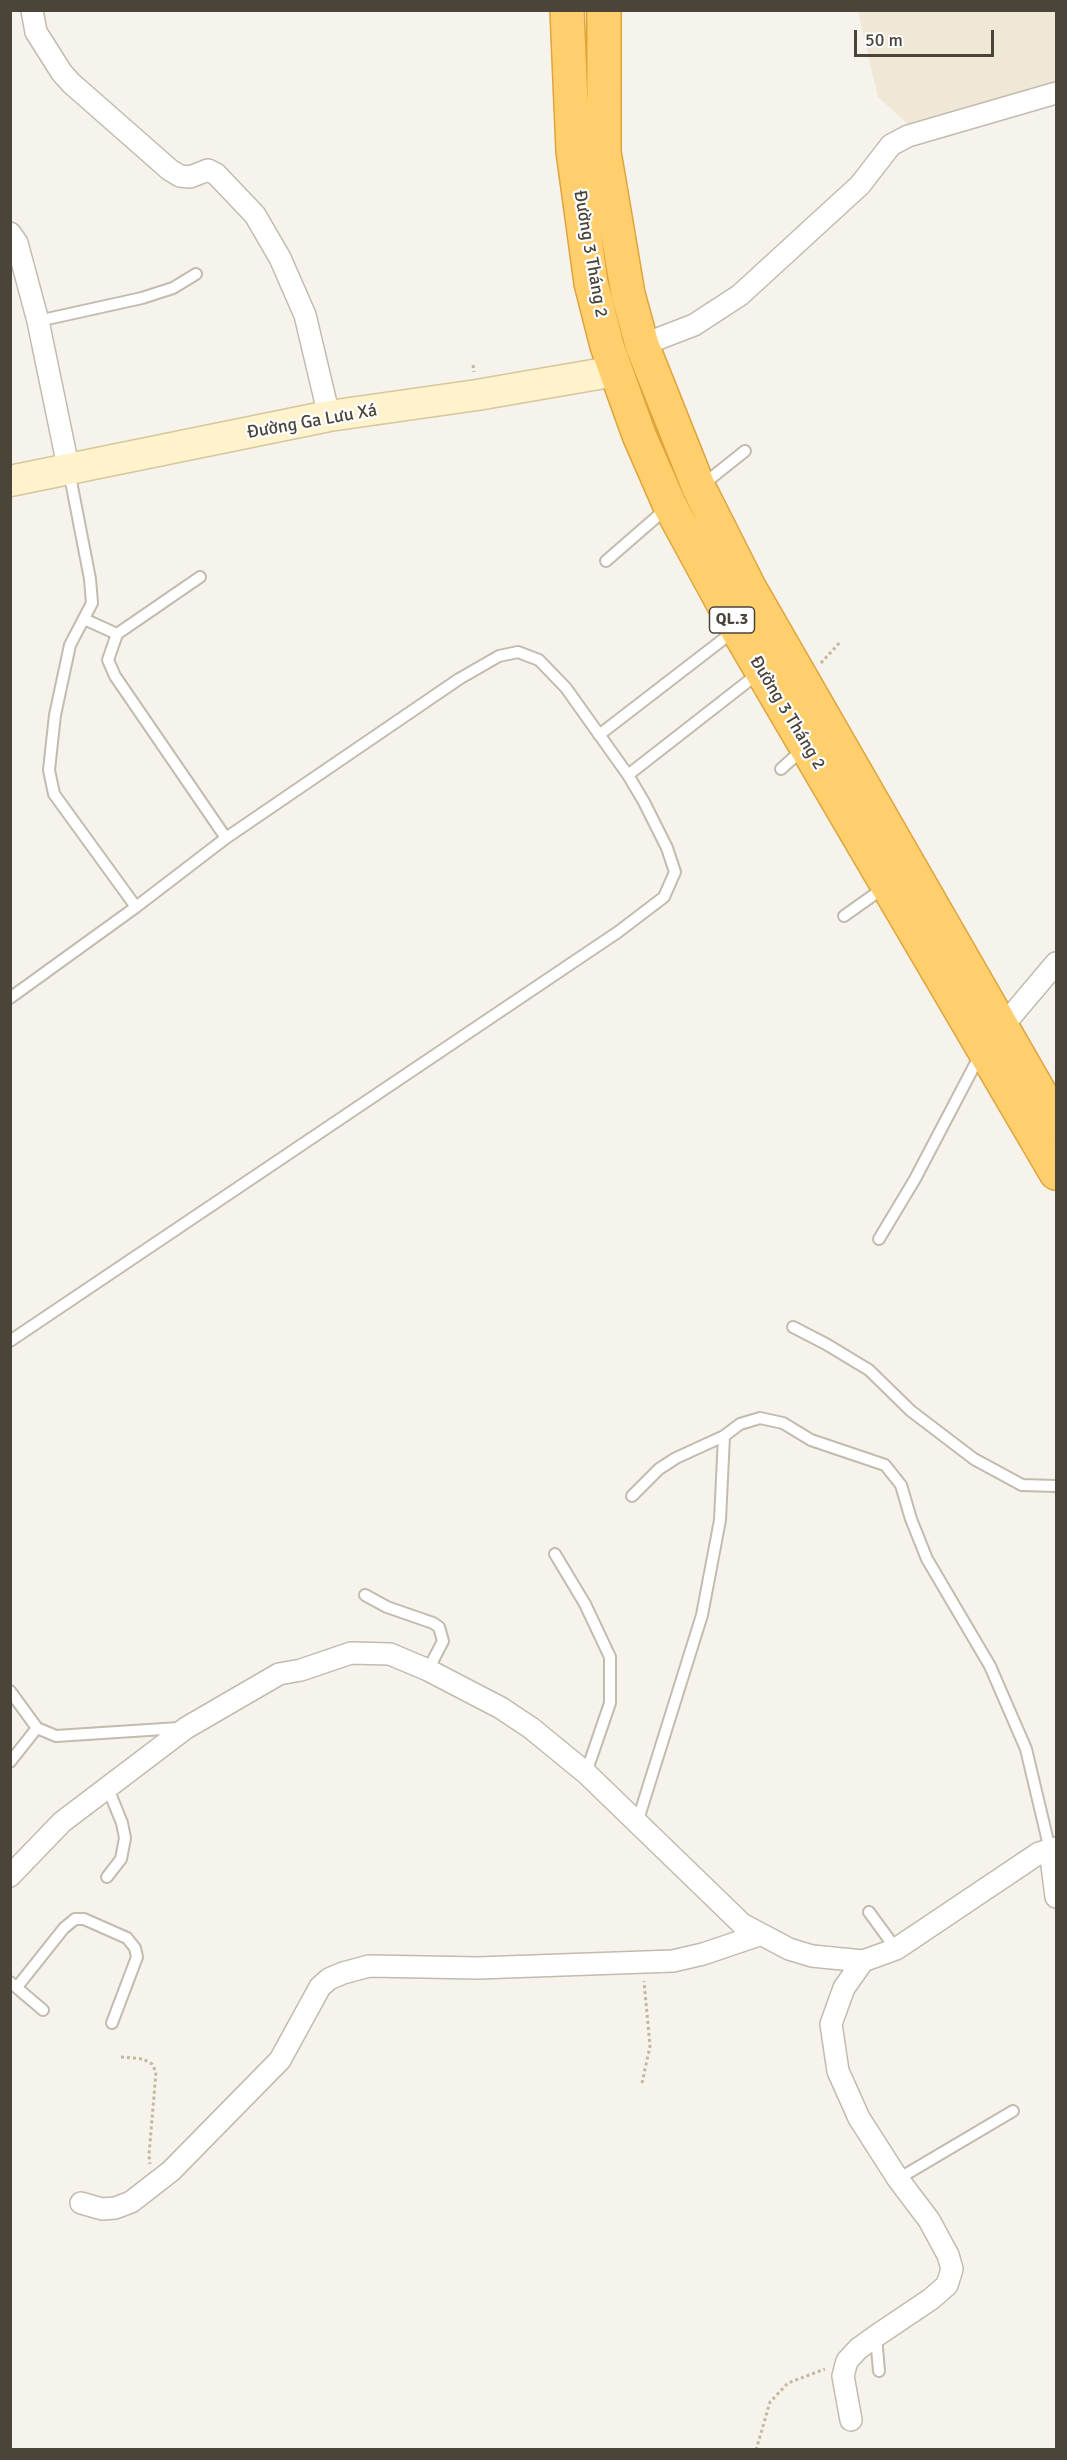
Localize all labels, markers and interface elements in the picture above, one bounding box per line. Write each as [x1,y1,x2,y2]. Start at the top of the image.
scale bar [857,18,996,56]
text: 50 m [865,29,903,51]
street label: Đường 3 Tháng 2 [568,189,612,319]
street label: Đường Ga Lưu Xá [245,400,379,444]
road number: QL.3 [710,607,754,633]
street label: Đường 3 Tháng 2 [745,652,829,774]

